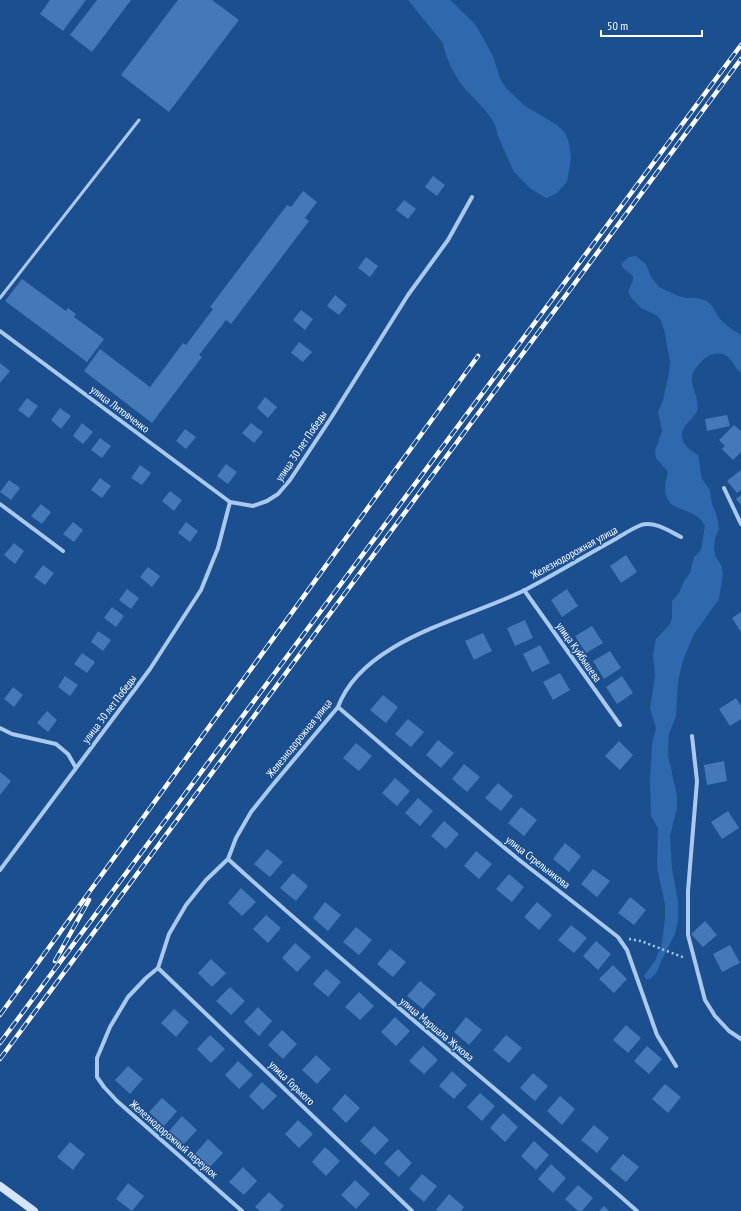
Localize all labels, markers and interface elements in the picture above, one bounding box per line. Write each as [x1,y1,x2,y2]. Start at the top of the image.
scale bar [601,12,702,38]
text: 50 m [607,18,628,33]
street label: улица Литовченко [88,382,153,436]
street label: улица 30 лет Победы [272,408,330,484]
street label: Железнодорожная улица [527,522,620,582]
street label: улица Куйбышева [553,619,605,685]
street label: улица 30 лет Победы [79,672,139,746]
street label: Железнодорожная улица [262,696,335,781]
street label: улица Стрельникова [503,832,573,892]
street label: улица Маршала Жукова [397,994,477,1064]
street label: улица Горького [266,1058,318,1108]
street label: Железнодорожный переулок [126,1096,222,1182]

